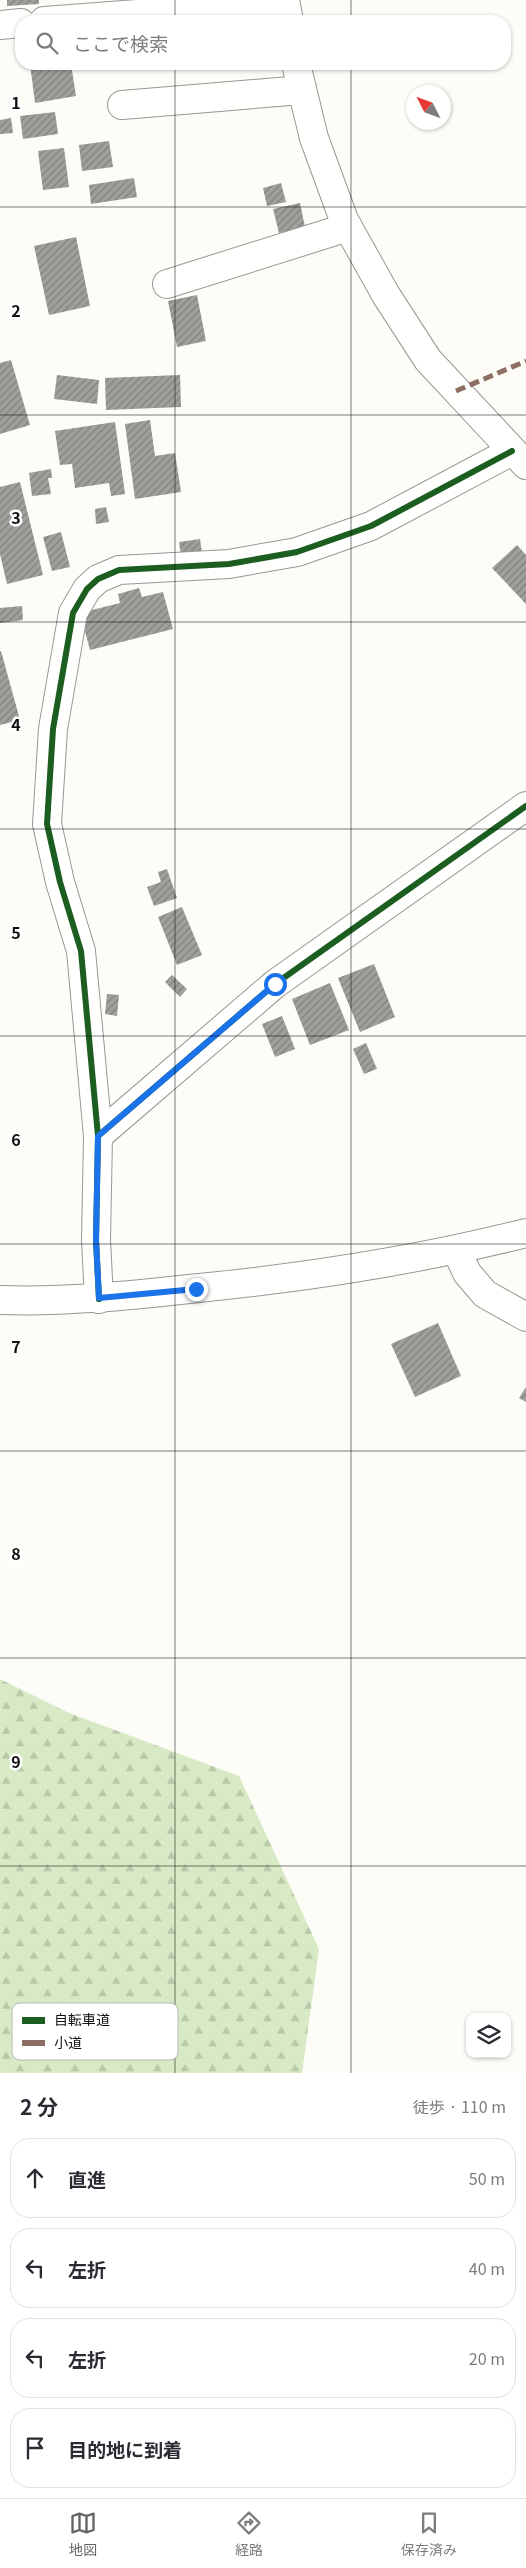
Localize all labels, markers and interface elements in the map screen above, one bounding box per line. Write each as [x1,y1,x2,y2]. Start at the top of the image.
search box [15,15,511,70]
icon: search [33,29,61,57]
text: ここで検索 [73,29,168,56]
north arrow [406,85,451,130]
text: 1 [11,90,21,114]
text: 2 [11,298,21,322]
text: 3 [11,505,21,529]
text: 4 [11,712,21,736]
text: 5 [11,920,21,944]
route start [264,973,287,996]
text: 6 [11,1127,21,1151]
route end [185,1278,208,1301]
text: 7 [11,1334,21,1358]
text: 8 [11,1541,21,1565]
text: 9 [11,1749,21,1773]
legend [12,2003,178,2060]
text: 自転車道 [54,2009,110,2029]
map controls [466,2013,511,2058]
button: layers [466,2013,511,2058]
text: 小道 [54,2032,82,2052]
text: 2 分 [20,2091,58,2121]
text: 徒歩 · 110 m [413,2094,506,2118]
icon: ahead [21,2164,49,2192]
text: 直進 [68,2165,106,2192]
text: 50 m [469,2166,505,2190]
icon: left [21,2254,49,2282]
text: 左折 [68,2255,106,2282]
text: 40 m [469,2256,505,2280]
icon: left [21,2344,49,2372]
text: 左折 [68,2345,106,2372]
text: 20 m [469,2346,505,2370]
icon: arrive [21,2434,49,2462]
text: 目的地に到着 [68,2435,182,2462]
tab: 地図 [69,2509,97,2559]
tab: 経路 [235,2509,263,2559]
tab: 保存済み [401,2509,457,2559]

